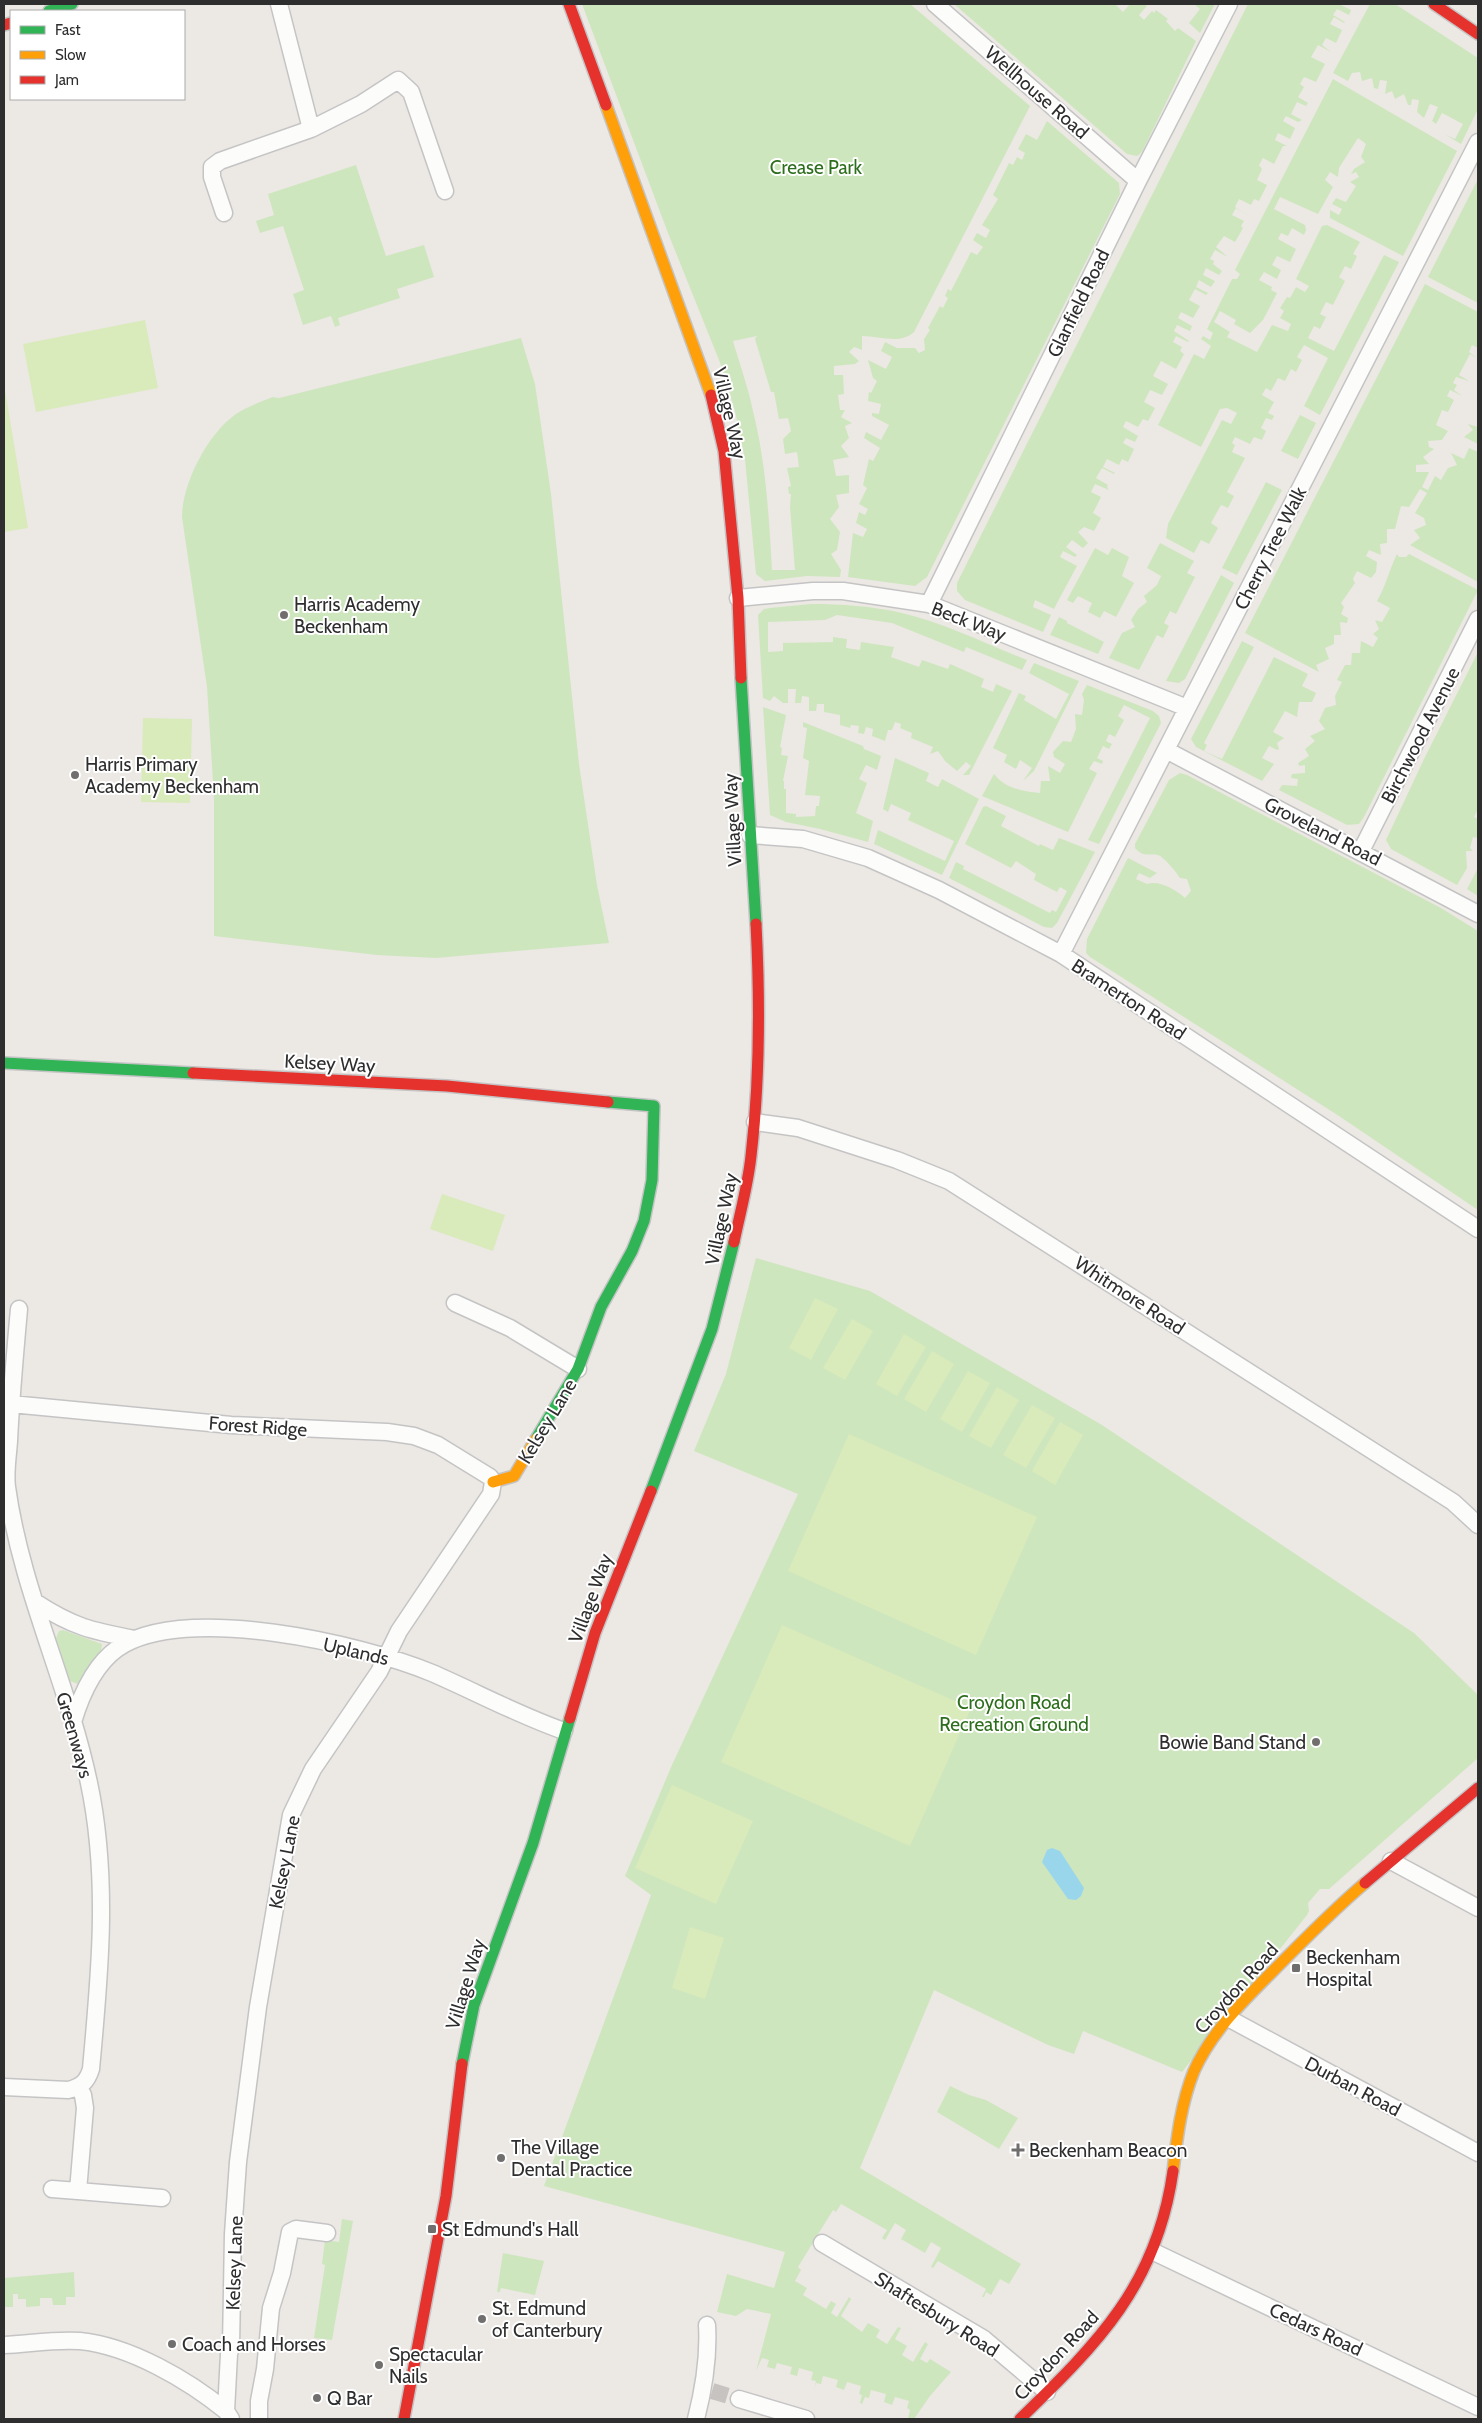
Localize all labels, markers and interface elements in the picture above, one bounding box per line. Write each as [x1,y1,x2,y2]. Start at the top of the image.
legend [10,10,185,100]
text: Fast [55,21,80,39]
street label: Wellhouse Road [980,41,1093,144]
text: Slow [55,46,86,64]
text: Jam [54,71,79,89]
park label: Crease Park [770,156,863,179]
street label: Glanfield Road [1042,245,1114,361]
street label: Village Way [708,365,751,462]
street label: Cherry Tree Walk [1230,482,1312,614]
place label: Harris Academy Beckenham [294,593,420,638]
street label: Beck Way [928,597,1010,646]
marker: Harris Academy Beckenham [278,609,290,621]
street label: Birchwood Avenue [1376,663,1465,807]
place label: Harris Primary Academy Beckenham [85,753,259,798]
marker: Harris Primary Academy Beckenham [69,769,81,781]
street label: Village Way [719,772,746,867]
street label: Groveland Road [1261,792,1385,871]
street label: Bramerton Road [1067,954,1190,1045]
street label: Kelsey Way [284,1050,377,1077]
street label: Village Way [701,1171,743,1267]
street label: Whitmore Road [1070,1251,1189,1340]
street label: Kelsey Lane [513,1375,582,1468]
street label: Forest Ridge [208,1412,308,1441]
street label: Village Way [564,1550,617,1646]
street label: Uplands [321,1633,391,1670]
street label: Greenways [51,1690,98,1781]
park label: Croydon Road Recreation Ground [939,1691,1089,1736]
place label: Bowie Band Stand [1159,1731,1306,1754]
marker: Bowie Band Stand [1310,1736,1322,1748]
street label: Kelsey Lane [264,1813,305,1911]
street label: Village Way [441,1936,490,2032]
street label: Croydon Road [1190,1938,1283,2038]
place label: Beckenham Hospital [1306,1946,1400,1991]
marker: Beckenham Hospital [1290,1962,1302,1974]
street label: Durban Road [1301,2052,1405,2121]
place label: The Village Dental Practice [511,2136,632,2181]
place label: Beckenham Beacon [1029,2139,1187,2162]
marker: Beckenham Beacon [1011,2143,1025,2157]
marker: The Village Dental Practice [495,2152,507,2164]
street label: Kelsey Lane [221,2215,248,2311]
place label: St Edmund's Hall [442,2218,579,2241]
marker: St Edmund's Hall [426,2223,438,2235]
street label: Shaftesbury Road [870,2267,1003,2362]
place label: St. Edmund of Canterbury [492,2297,603,2342]
street label: Cedars Road [1266,2298,1366,2361]
street label: Croydon Road [1009,2306,1104,2405]
marker: St. Edmund of Canterbury [476,2313,488,2325]
place label: Coach and Horses [182,2333,326,2356]
marker: Coach and Horses [166,2338,178,2350]
place label: Spectacular Nails [389,2343,483,2388]
marker: Spectacular Nails [373,2359,385,2371]
place label: Q Bar [327,2387,372,2410]
marker: Q Bar [311,2392,323,2404]

